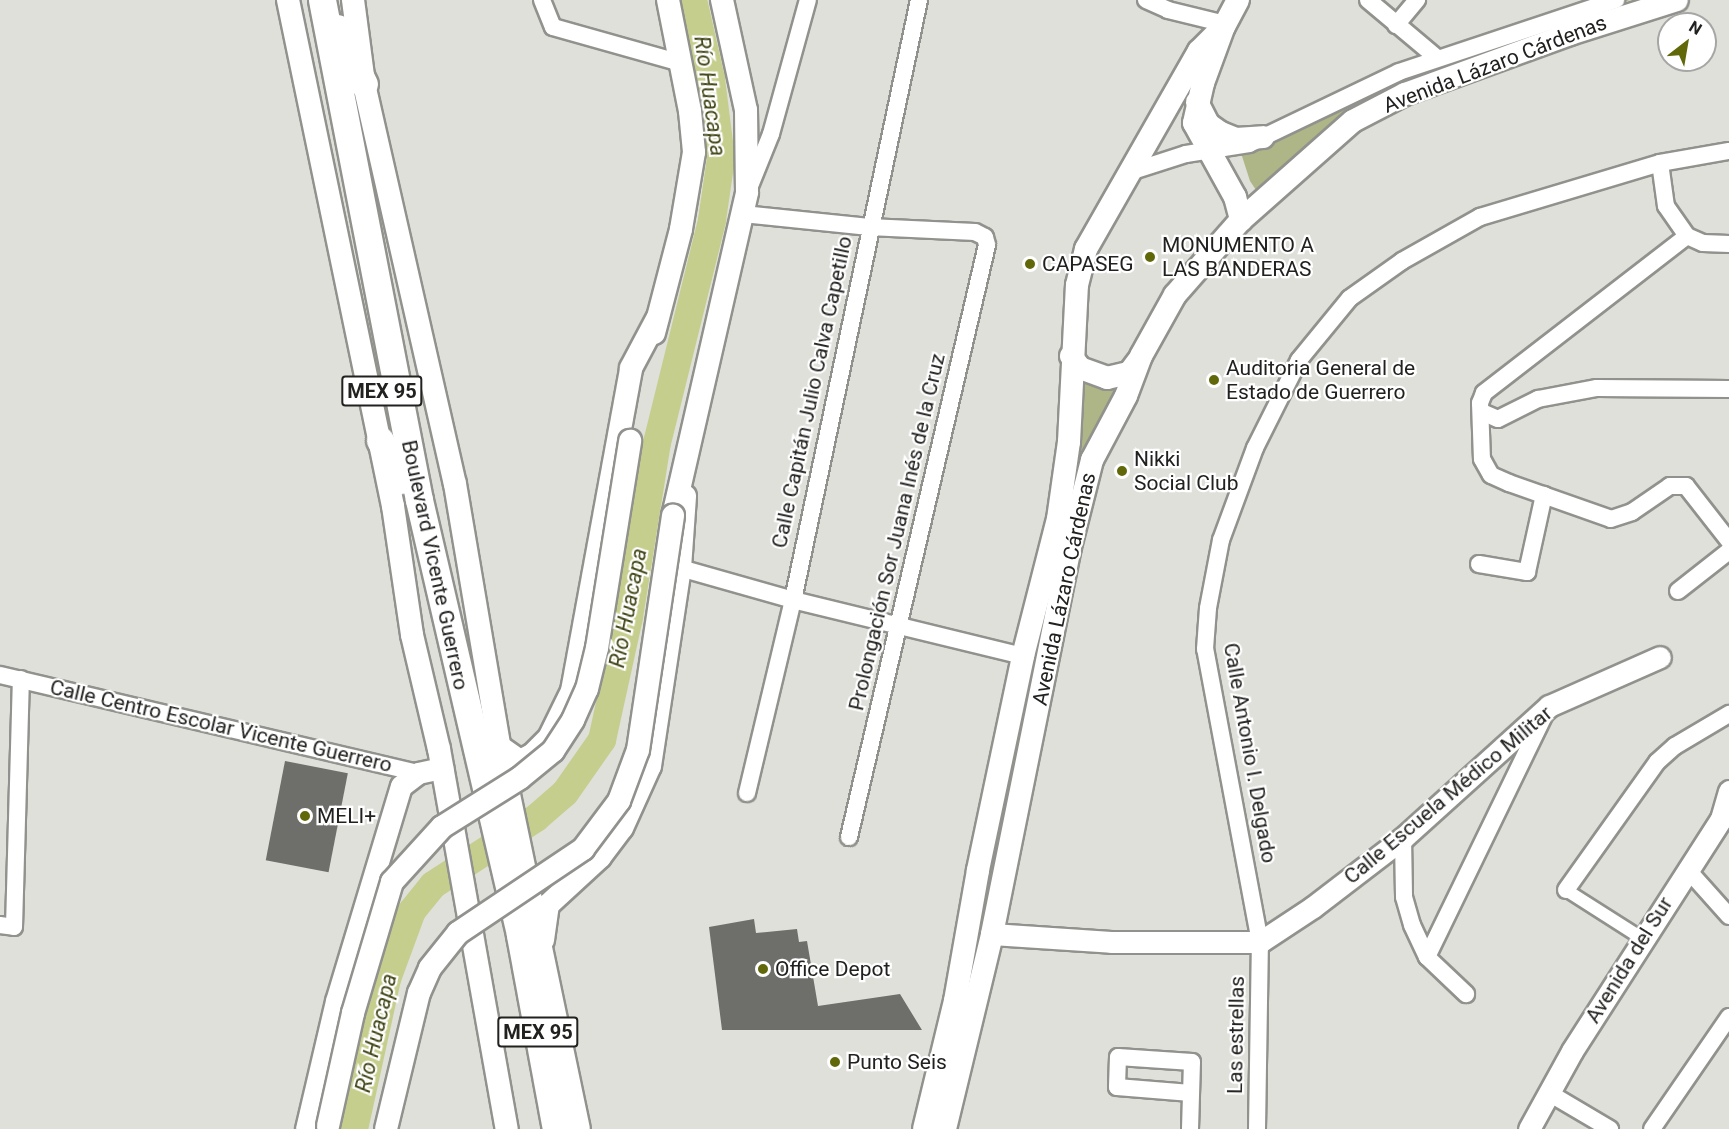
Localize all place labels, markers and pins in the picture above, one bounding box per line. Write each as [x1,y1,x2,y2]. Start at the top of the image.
place label: MONUMENTO A LAS BANDERAS [1162,232,1314,282]
marker: MONUMENTO A LAS BANDERAS [1143,250,1157,264]
place label: CAPASEG [1042,251,1134,277]
marker: CAPASEG [1023,257,1037,271]
place label: Auditoria General de Estado de Guerrero [1226,355,1415,405]
marker: Auditoria General de Estado de Guerrero [1207,373,1221,387]
place label: Nikki Social Club [1134,446,1238,496]
marker: Nikki Social Club [1115,464,1129,478]
place label: MELI+ [317,803,376,829]
marker: MELI+ [298,809,312,823]
place label: Office Depot [775,956,890,982]
marker: Office Depot [756,962,770,976]
place label: Punto Seis [847,1049,947,1075]
marker: Punto Seis [828,1055,842,1069]

